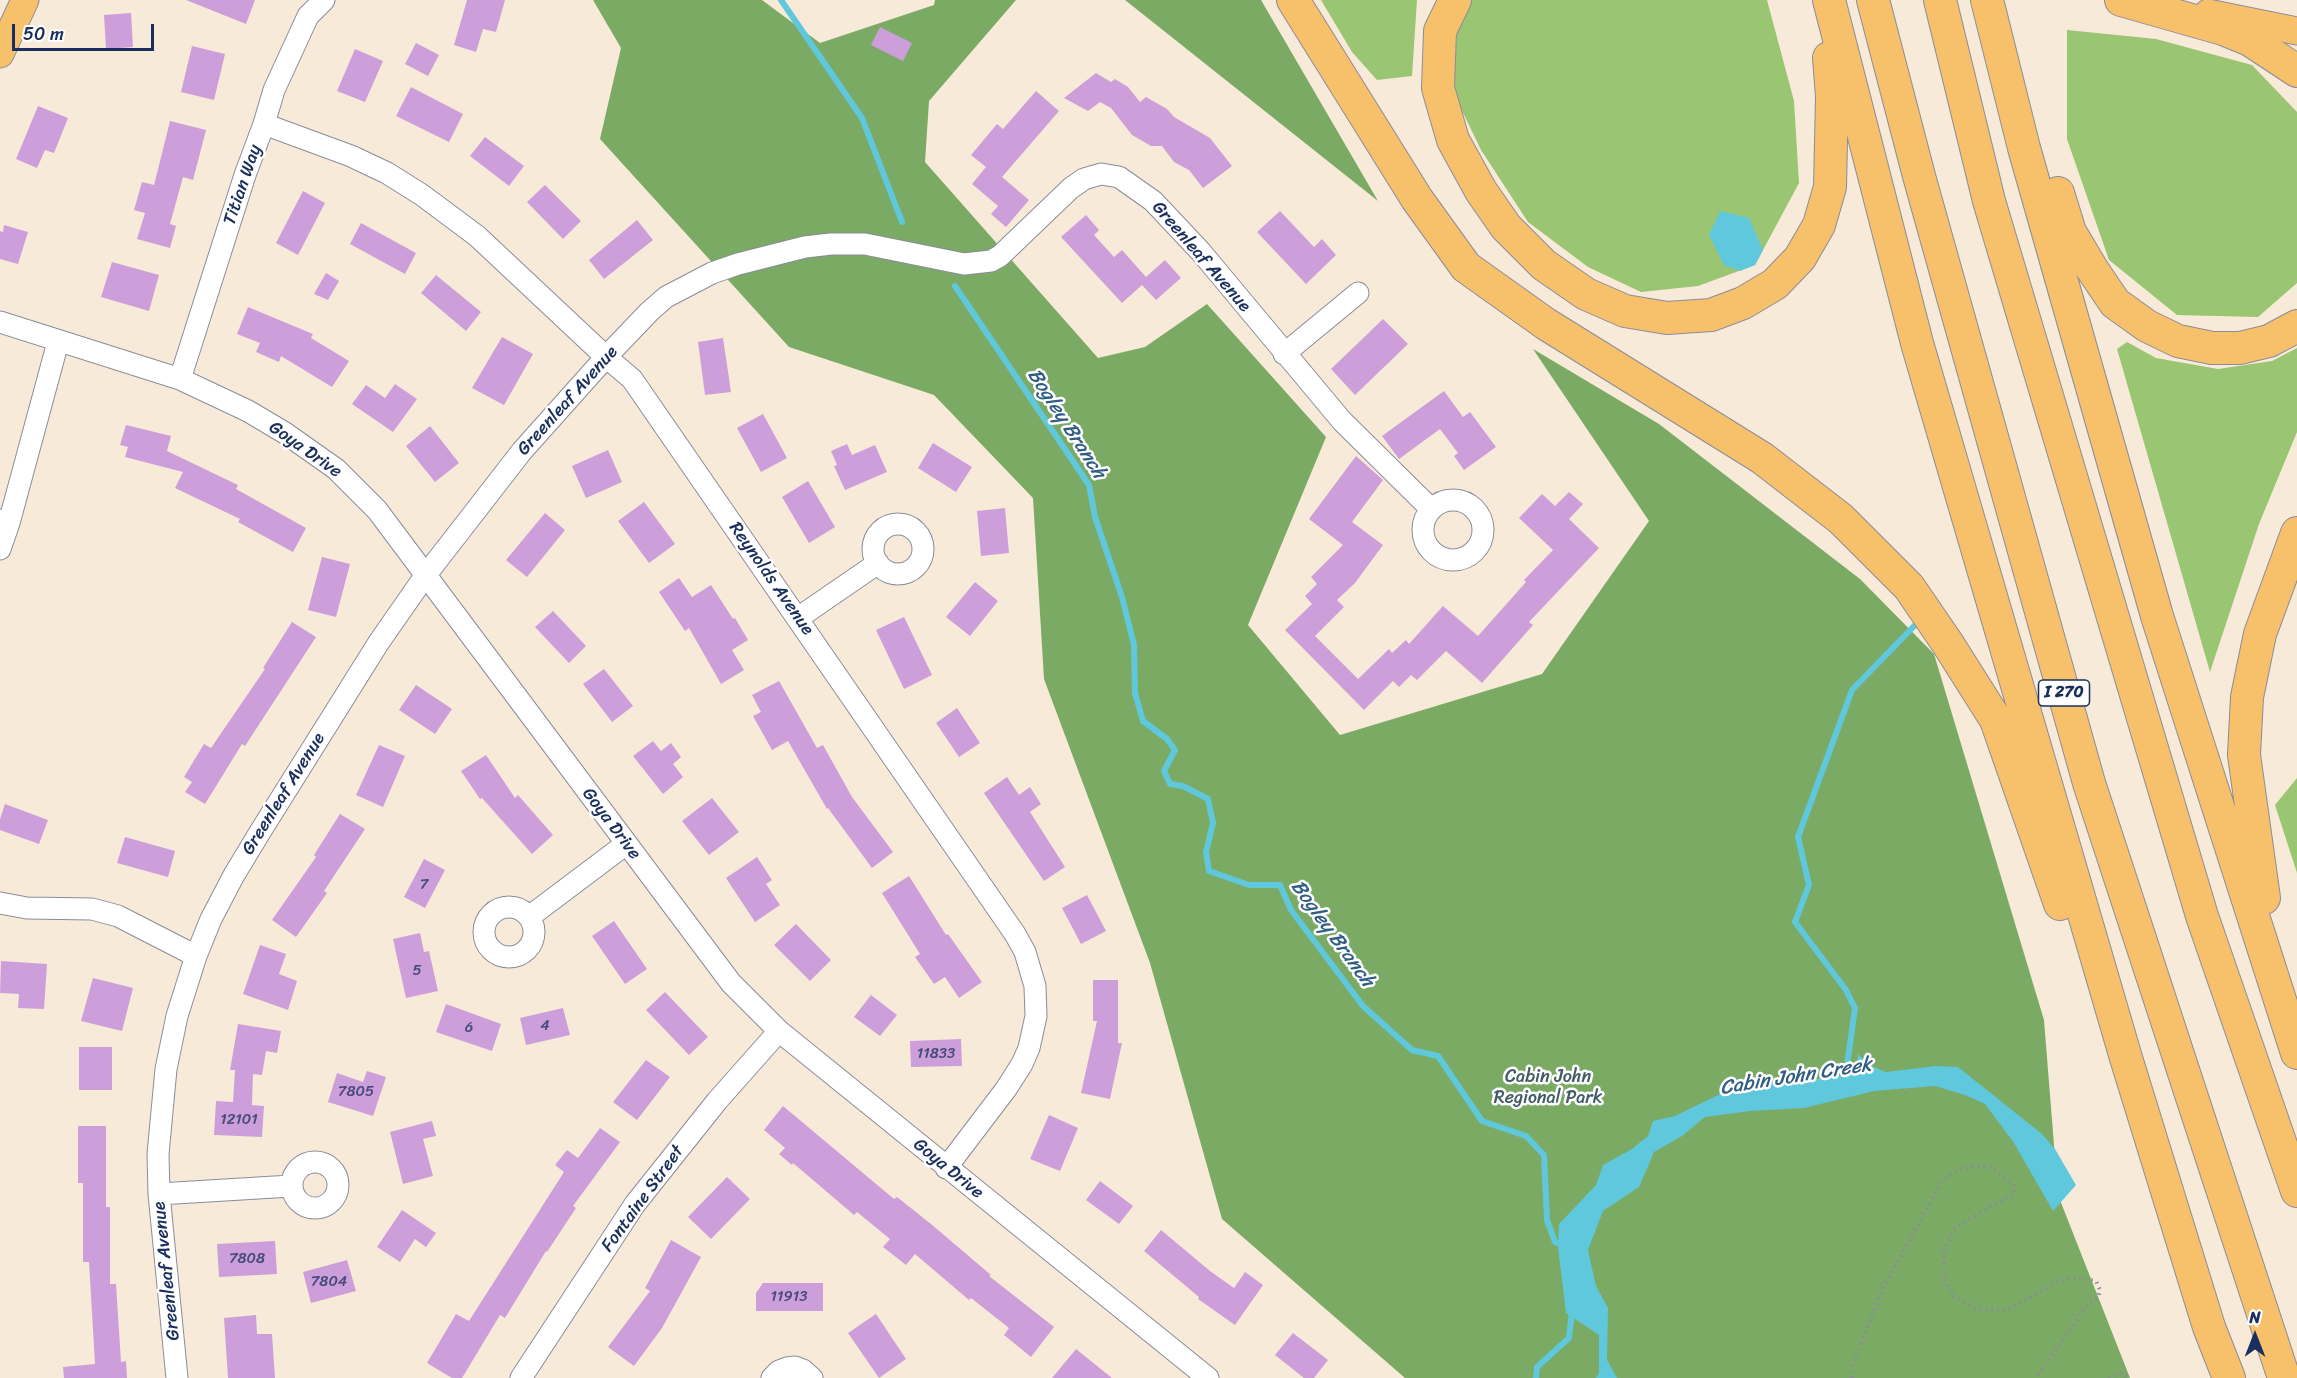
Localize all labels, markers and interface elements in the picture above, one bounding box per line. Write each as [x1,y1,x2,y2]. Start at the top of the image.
scale bar [15,12,158,50]
text: 50 m [23,18,64,50]
street label: Titian Way [219,142,267,228]
street label: Greenleaf Avenue [1147,197,1255,317]
street label: Greenleaf Avenue [513,342,623,460]
water label: Bogley Branch [1022,364,1110,484]
street label: Goya Drive [264,417,346,483]
street label: Reynolds Avenue [724,518,818,640]
road number: I 270 [2038,680,2090,706]
street label: Greenleaf Avenue [238,729,330,859]
street label: Goya Drive [577,784,645,864]
house number: 7 [420,876,428,894]
water label: Bogley Branch [1285,876,1379,992]
house number: 5 [412,962,422,980]
house number: 4 [540,1017,550,1035]
house number: 6 [465,1019,473,1037]
house number: 11833 [917,1045,955,1063]
water label: Cabin John Creek [1719,1053,1873,1101]
park label: Cabin John Regional Park [1494,1066,1602,1108]
house number: 7805 [338,1083,374,1101]
house number: 12101 [220,1111,258,1129]
street label: Goya Drive [909,1134,987,1204]
street label: Fontaine Street [597,1141,689,1257]
street label: Greenleaf Avenue [149,1200,185,1342]
house number: 7808 [229,1250,265,1268]
house number: 7804 [311,1273,347,1291]
house number: 11913 [771,1288,807,1306]
text: N [2249,1303,2261,1332]
north arrow [2225,1306,2285,1366]

